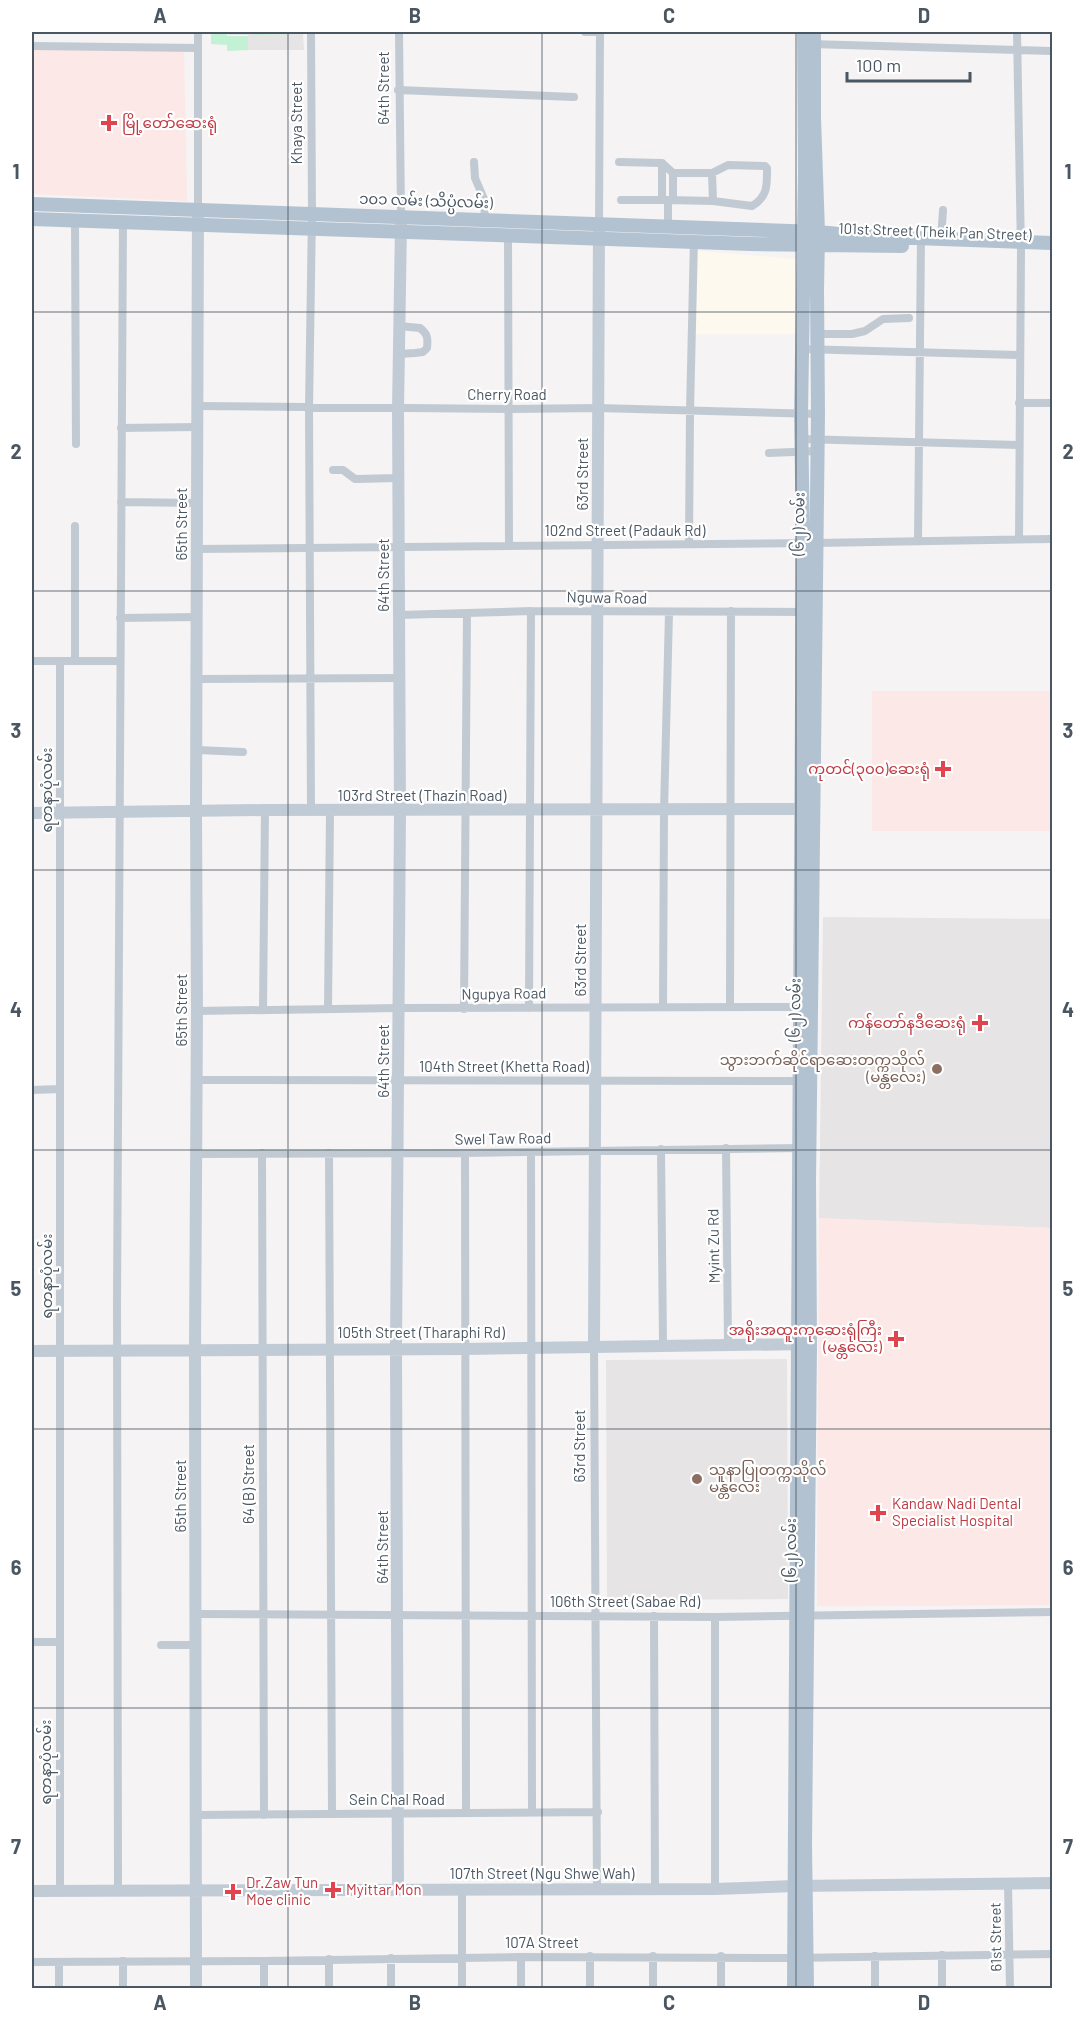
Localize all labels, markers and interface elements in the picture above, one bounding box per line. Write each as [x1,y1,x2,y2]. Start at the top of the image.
text: A [153,3,167,27]
text: B [409,3,421,27]
text: C [663,3,675,27]
text: D [918,3,930,27]
scale bar [847,45,970,83]
street label: 64th Street [374,51,392,125]
text: 100 m [856,54,901,76]
street label: Khaya Street [287,81,305,165]
place label: မြို့တော်ဆေးရုံ [122,113,217,135]
marker: မြို့တော်ဆေးရုံ [100,114,118,132]
text: 1 [12,159,20,183]
text: 1 [1064,159,1072,183]
street label: ၁၀၁ လမ်း (သိပ္ပံလမ်း) [359,189,493,216]
street label: 101st Street (Theik Pan Street) [838,219,1032,243]
street label: Cherry Road [467,385,547,403]
street label: 63rd Street [573,438,591,510]
text: 2 [10,439,22,463]
text: 2 [1062,439,1074,463]
street label: 65th Street [172,488,190,560]
street label: (၆၂) လမ်း [788,492,812,557]
street label: 102nd Street (Padauk Rd) [545,521,706,539]
street label: 64th Street [374,538,392,612]
street label: Nguwa Road [567,587,648,607]
text: 3 [11,718,21,742]
text: 3 [1063,718,1073,742]
street label: ရတနာပုံလမ်း [37,748,59,832]
place label: ကုတင်(၃၀၀)ဆေးရုံ [808,759,930,781]
marker: ကုတင်(၃၀၀)ဆေးရုံ [934,760,952,778]
street label: 103rd Street (Thazin Road) [338,786,507,804]
street label: 63rd Street [571,924,589,996]
street label: 65th Street [172,974,190,1046]
street label: (၆၂) လမ်း [784,978,808,1043]
street label: Ngupya Road [461,983,547,1003]
text: 4 [10,997,22,1021]
text: 4 [1062,997,1074,1021]
place label: ကန်တော်နဒီဆေးရုံ [848,1013,966,1035]
marker: ကန်တော်နဒီဆေးရုံ [971,1014,989,1032]
street label: 64th Street [374,1024,392,1098]
place label: သွားဘက်ဆိုင်ရာဆေးတက္ကသိုလ် (မန္တလေး) [720,1050,925,1089]
street label: 104th Street (Khetta Road) [419,1057,589,1075]
marker: သွားဘက်ဆိုင်ရာဆေးတက္ကသိုလ် (မန္တလေး) [930,1062,944,1076]
street label: Swel Taw Road [455,1128,551,1148]
street label: Myint Zu Rd [703,1209,723,1283]
street label: ရတနာပုံလမ်း [37,1234,59,1318]
text: 5 [11,1276,22,1300]
text: 5 [1063,1276,1074,1300]
place label: အရိုးအထူးကုဆေးရုံကြီး (မန္တလေး) [729,1320,882,1359]
street label: 105th Street (Tharaphi Rd) [337,1323,505,1341]
marker: အရိုးအထူးကုဆေးရုံကြီး (မန္တလေး) [887,1330,905,1348]
street label: 63rd Street [570,1410,588,1482]
street label: 64 (B) Street [239,1444,257,1524]
street label: 65th Street [171,1460,189,1532]
place label: သူနာပြုတက္ကသိုလ် မန္တလေး [709,1460,826,1499]
marker: သူနာပြုတက္ကသိုလ် မန္တလေး [690,1472,704,1486]
place label: Kandaw Nadi Dental Specialist Hospital [892,1494,1021,1529]
marker: Kandaw Nadi Dental Specialist Hospital [869,1504,887,1522]
street label: 64th Street [373,1510,391,1584]
street label: (၆၂) လမ်း [781,1518,803,1583]
text: 6 [11,1555,22,1579]
text: 6 [1063,1555,1074,1579]
street label: 106th Street (Sabae Rd) [550,1592,700,1610]
street label: ရတနာပုံလမ်း [36,1720,58,1804]
street label: Sein Chal Road [349,1790,445,1808]
text: 7 [11,1834,21,1858]
text: 7 [1063,1834,1073,1858]
street label: 107th Street (Ngu Shwe Wah) [450,1864,634,1882]
place label: Dr.Zaw Tun Moe clinic [246,1873,318,1908]
place label: Myittar Mon [346,1880,422,1898]
marker: Myittar Mon [324,1881,342,1899]
marker: Dr.Zaw Tun Moe clinic [224,1883,242,1901]
street label: 61st Street [985,1902,1005,1972]
street label: 107A Street [505,1933,579,1951]
text: A [153,1990,167,2014]
text: B [409,1990,421,2014]
text: C [663,1990,675,2014]
text: D [918,1990,930,2014]

